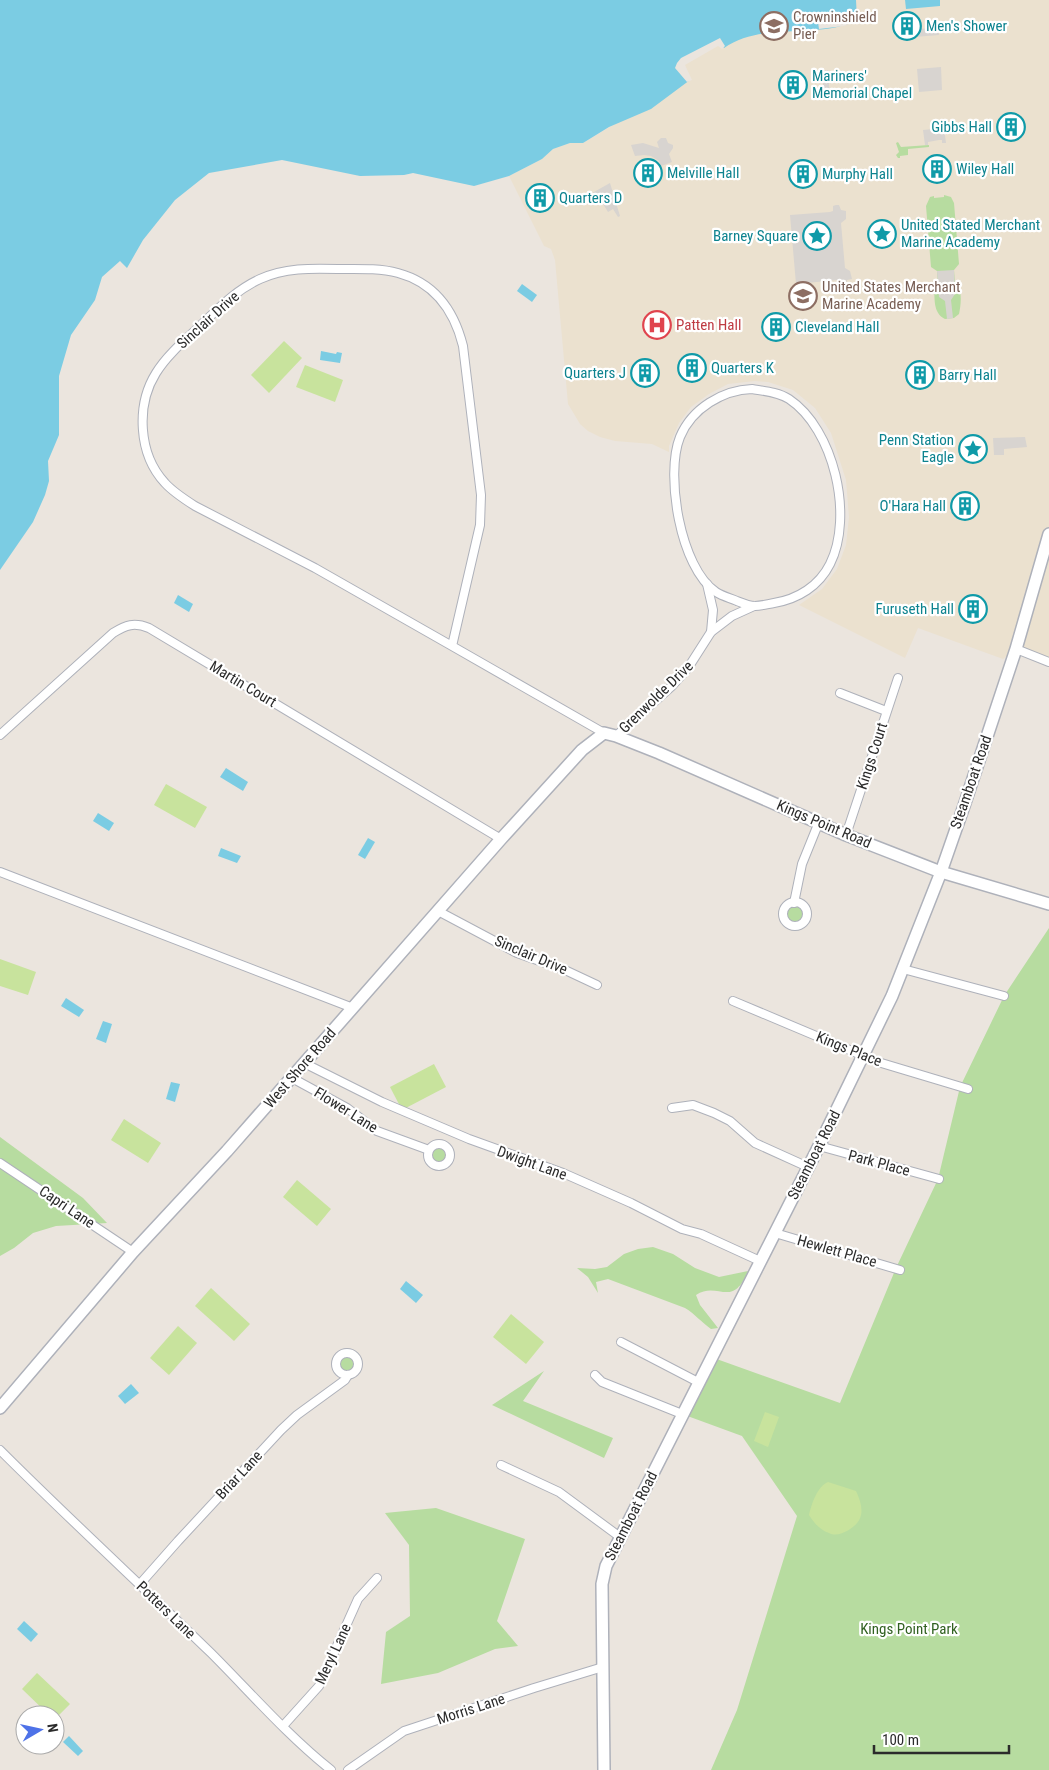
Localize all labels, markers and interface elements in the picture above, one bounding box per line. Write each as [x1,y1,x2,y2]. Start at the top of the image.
place label: Crowninshield Pier [793,8,877,43]
school or university icon: Crowninshield Pier [759,11,789,41]
building icon: Men's Shower [892,11,922,41]
place label: Men's Shower [926,17,1008,35]
place label: Mariners' Memorial Chapel [812,67,912,102]
building icon: Mariners' Memorial Chapel [778,70,808,100]
building icon: Gibbs Hall [996,112,1026,142]
place label: Gibbs Hall [931,118,992,136]
building icon: Wiley Hall [922,154,952,184]
building icon: Melville Hall [633,158,663,188]
building icon: Murphy Hall [788,159,818,189]
place label: Wiley Hall [956,160,1014,178]
place label: Melville Hall [667,164,739,182]
place label: Murphy Hall [822,165,893,183]
building icon: Quarters D [525,183,555,213]
place label: Quarters D [559,189,622,207]
place label: United Stated Merchant Marine Academy [901,216,1040,251]
place icon: United Stated Merchant Marine Academy [867,219,897,249]
place icon: Barney Square [802,221,832,251]
place label: Barney Square [713,227,798,245]
place label: United States Merchant Marine Academy [822,278,961,313]
school or university icon: United States Merchant Marine Academy [788,281,818,311]
street label: Sinclair Drive [173,287,243,353]
hospital icon: Patten Hall [642,310,672,340]
building icon: Cleveland Hall [761,312,791,342]
place label: Patten Hall [676,316,741,334]
place label: Cleveland Hall [795,318,879,336]
building icon: Quarters K [677,353,707,383]
building icon: Quarters J [630,358,660,388]
place label: Quarters K [711,359,775,377]
building icon: Barry Hall [905,360,935,390]
place label: Quarters J [564,364,626,382]
place label: Barry Hall [939,366,997,384]
place label: Penn Station Eagle [879,431,954,466]
place icon: Penn Station Eagle [958,434,988,464]
building icon: O'Hara Hall [950,491,980,521]
place label: O'Hara Hall [880,497,946,515]
building icon: Furuseth Hall [958,594,988,624]
place label: Furuseth Hall [876,600,954,618]
street label: Martin Court [206,657,280,711]
street label: Grenwolde Drive [615,657,697,737]
street label: Kings Court [853,720,891,792]
street label: Steamboat Road [947,733,995,831]
street label: Kings Point Road [774,796,874,852]
street label: Sinclair Drive [492,932,570,978]
street label: West Shore Road [260,1024,340,1112]
street label: Kings Place [813,1028,885,1070]
street label: Flower Lane [311,1083,381,1137]
street label: Steamboat Road [784,1107,844,1203]
street label: Dwight Lane [495,1142,569,1184]
street label: Park Place [846,1146,912,1180]
street label: Capri Lane [36,1182,98,1232]
street label: Hewlett Place [795,1231,879,1271]
street label: Briar Lane [212,1447,266,1503]
street label: Steamboat Road [601,1468,661,1564]
street label: Potters Lane [133,1577,199,1643]
park label: Kings Point Park [860,1620,958,1638]
street label: Meryl Lane [311,1621,355,1687]
street label: Morris Lane [435,1690,507,1728]
north arrow [15,1705,65,1755]
text: N [44,1722,61,1733]
scale bar [874,1722,1009,1754]
text: 100 m [882,1731,919,1749]

